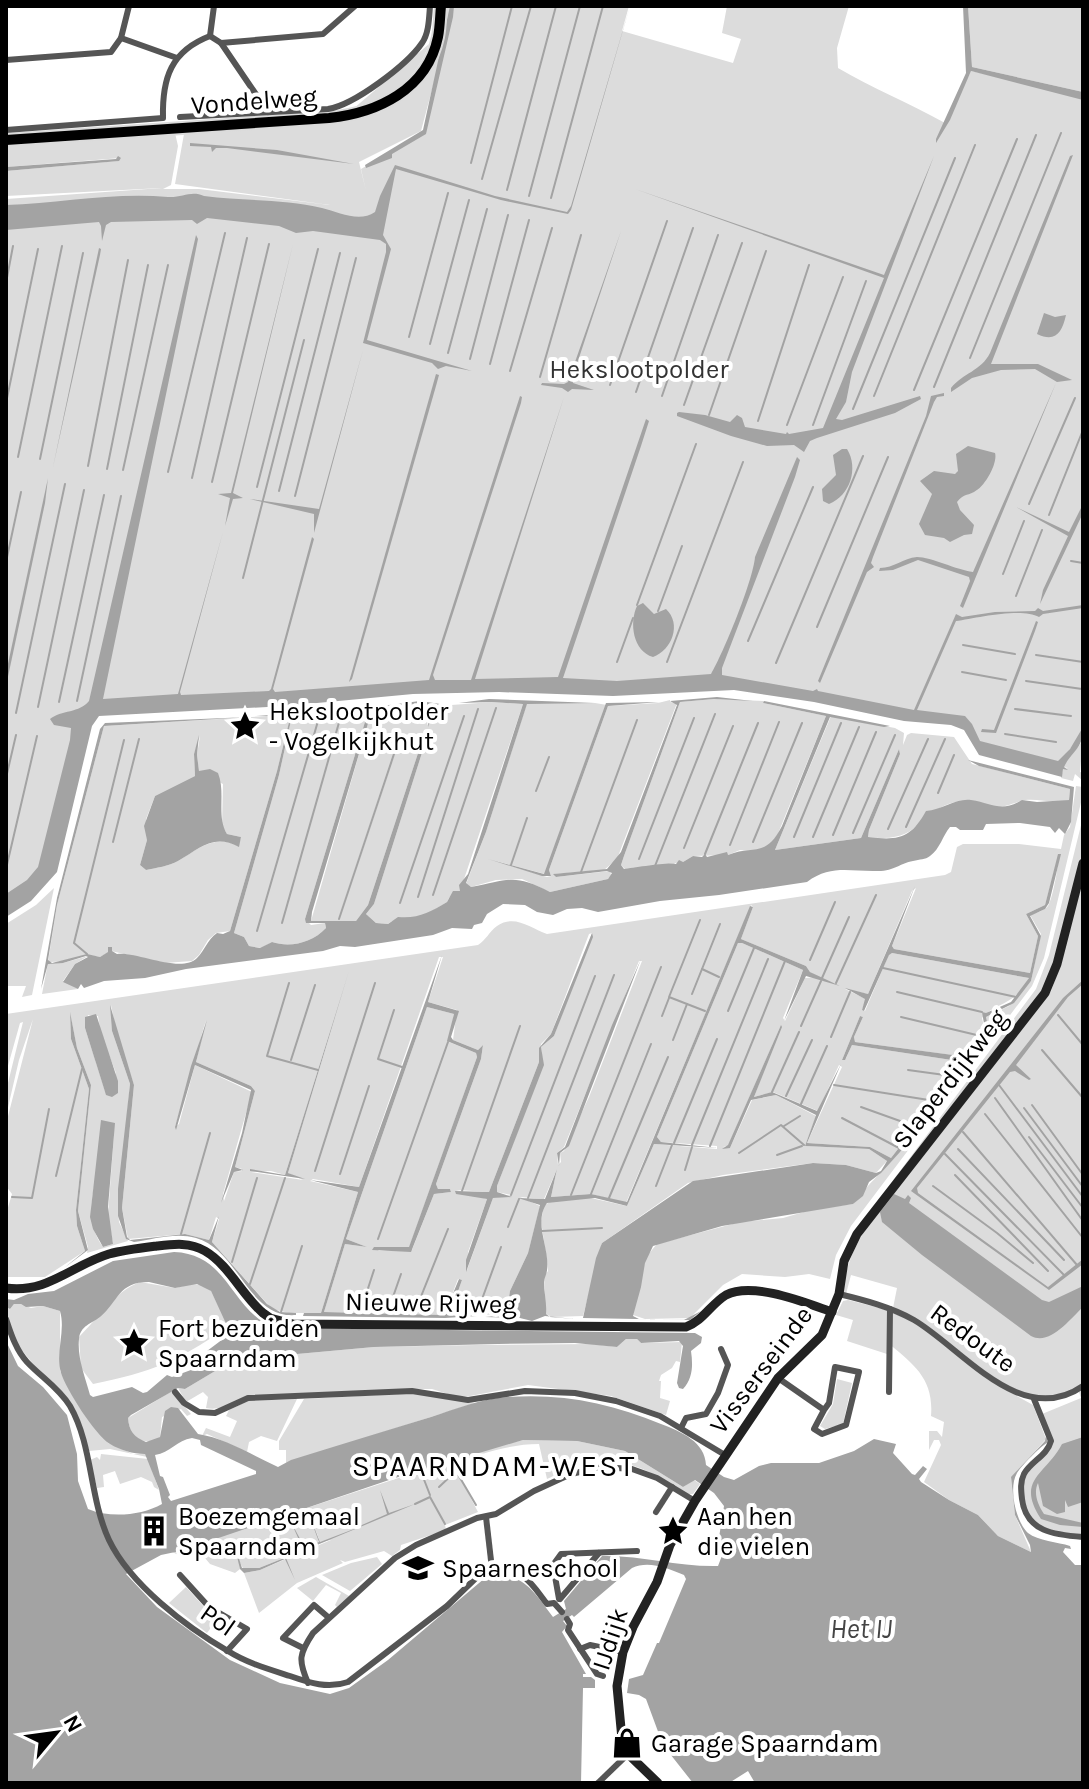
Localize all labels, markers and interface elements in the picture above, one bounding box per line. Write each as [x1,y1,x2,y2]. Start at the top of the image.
street label: Vondelweg [190,81,319,121]
park label: Hekslootpolder [549,354,729,385]
place label: Hekslootpolder - Vogelkijkhut [269,696,449,757]
place icon: Hekslootpolder - Vogelkijkhut [228,709,262,743]
street label: Slaperdijkweg [886,1003,1014,1155]
street label: Nieuwe Rijweg [345,1286,517,1320]
street label: Redoute [924,1297,1022,1379]
street label: Visserseinde [703,1300,819,1440]
place label: Fort bezuiden Spaarndam [158,1313,320,1374]
place icon: Fort bezuiden Spaarndam [117,1326,151,1360]
district label: SPAARNDAM-WEST [352,1448,636,1484]
place label: Boezemgemaal Spaarndam [178,1501,360,1562]
place label: Aan hen die vielen [697,1501,810,1562]
building icon: Boezemgemaal Spaarndam [137,1514,171,1548]
place icon: Aan hen die vielen [656,1514,690,1548]
school or university icon: Spaarneschool [401,1551,435,1585]
place label: Spaarneschool [442,1553,618,1584]
street label: Pol [194,1597,242,1643]
street label: IJdijk [585,1604,635,1674]
water label: Het IJ [830,1612,892,1645]
north arrow [16,1693,96,1773]
text: N [57,1711,88,1737]
shop icon: Garage Spaarndam [610,1726,644,1760]
place label: Garage Spaarndam [651,1728,879,1759]

